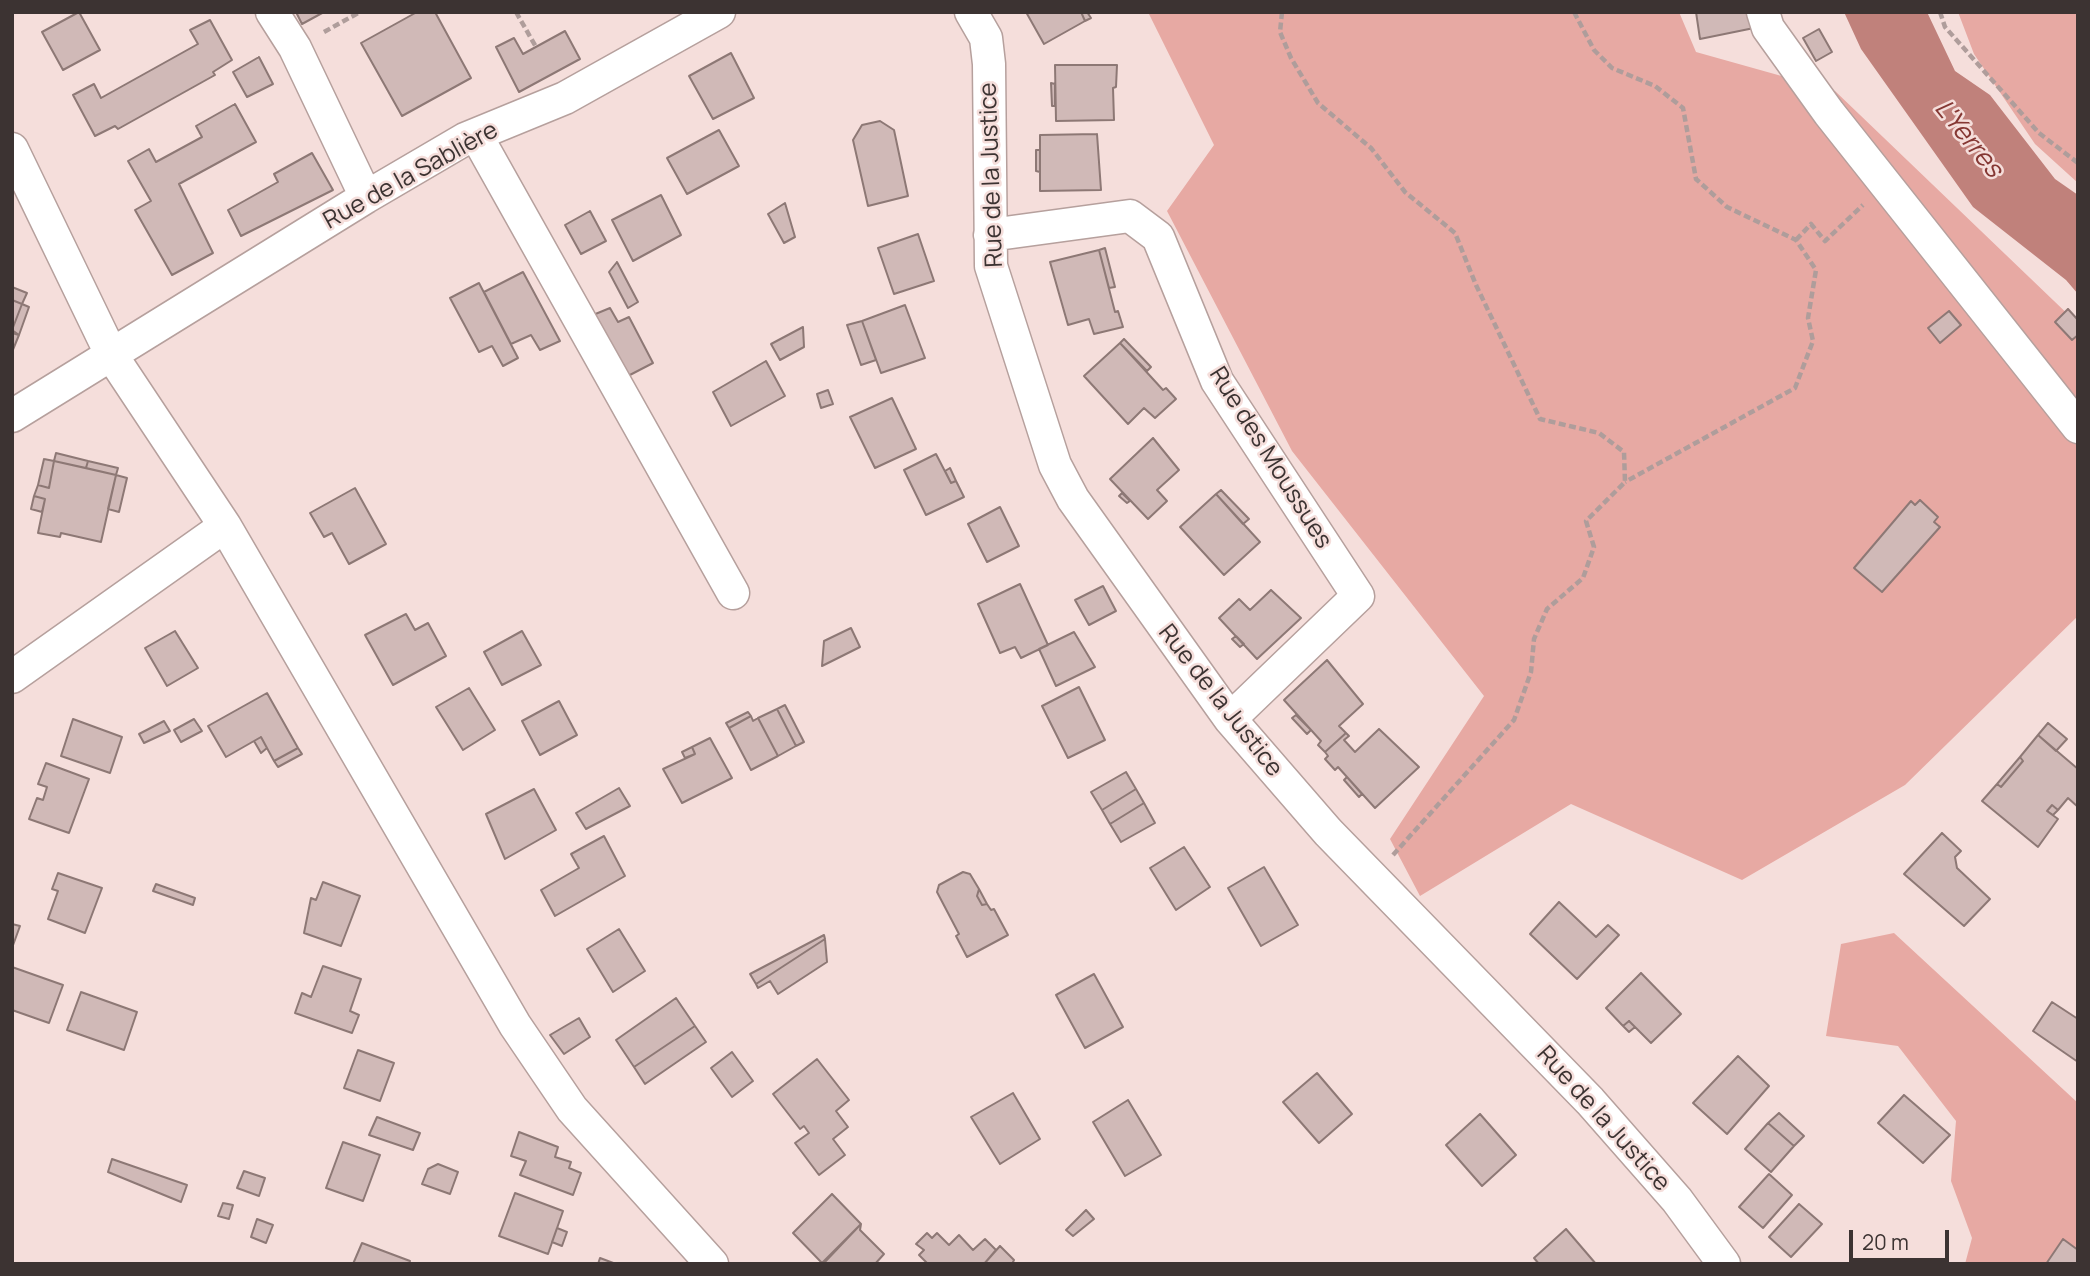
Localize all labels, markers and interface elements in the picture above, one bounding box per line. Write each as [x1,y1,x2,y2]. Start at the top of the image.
street label: Rue de la Justice [974,82,1010,268]
water label: L'Yerres [1927,94,2009,184]
street label: Rue de la Sablière [319,116,503,236]
street label: Rue des Moussues [1203,362,1337,554]
street label: Rue de la Justice [1152,619,1288,783]
street label: Rue de la Justice [1530,1041,1676,1197]
scale bar [1852,1216,1952,1260]
text: 20 m [1862,1228,1909,1256]

